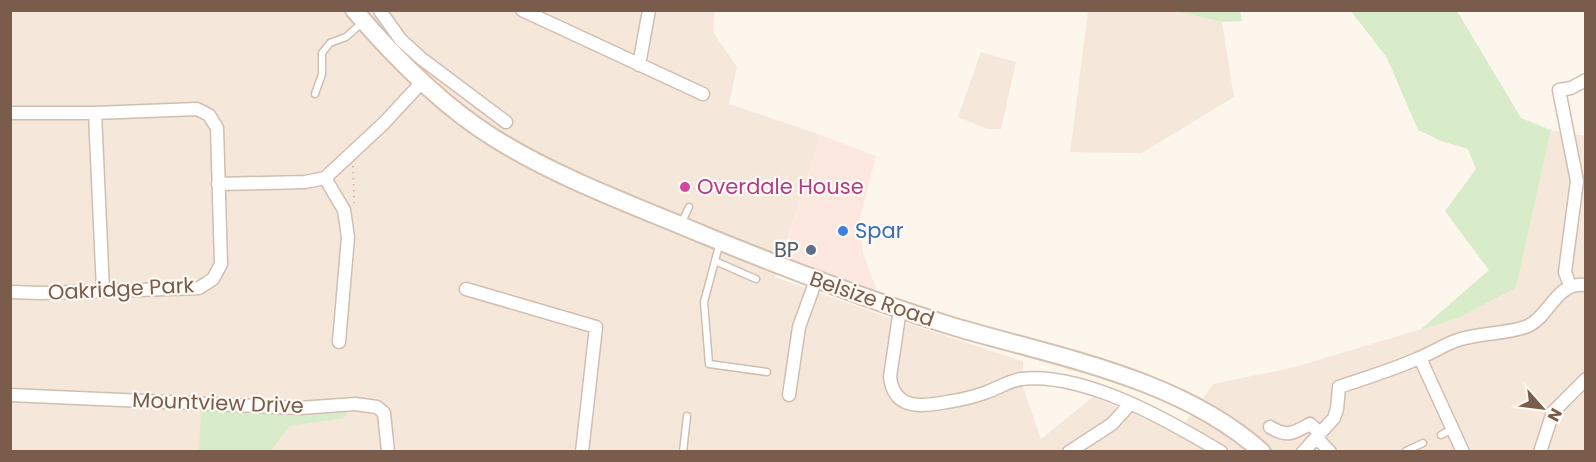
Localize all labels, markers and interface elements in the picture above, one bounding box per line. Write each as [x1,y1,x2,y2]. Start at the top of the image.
place label: Overdale House [697,172,864,201]
marker: Overdale House [678,180,692,194]
place label: Spar [855,216,904,245]
marker: Spar [836,224,850,238]
place label: BP [774,235,799,264]
marker: BP [804,243,818,257]
street label: Belsize Road [806,264,938,333]
street label: Oakridge Park [47,270,195,307]
north arrow [1512,378,1572,438]
street label: Mountview Drive [132,385,304,420]
text: N [1542,404,1568,426]

